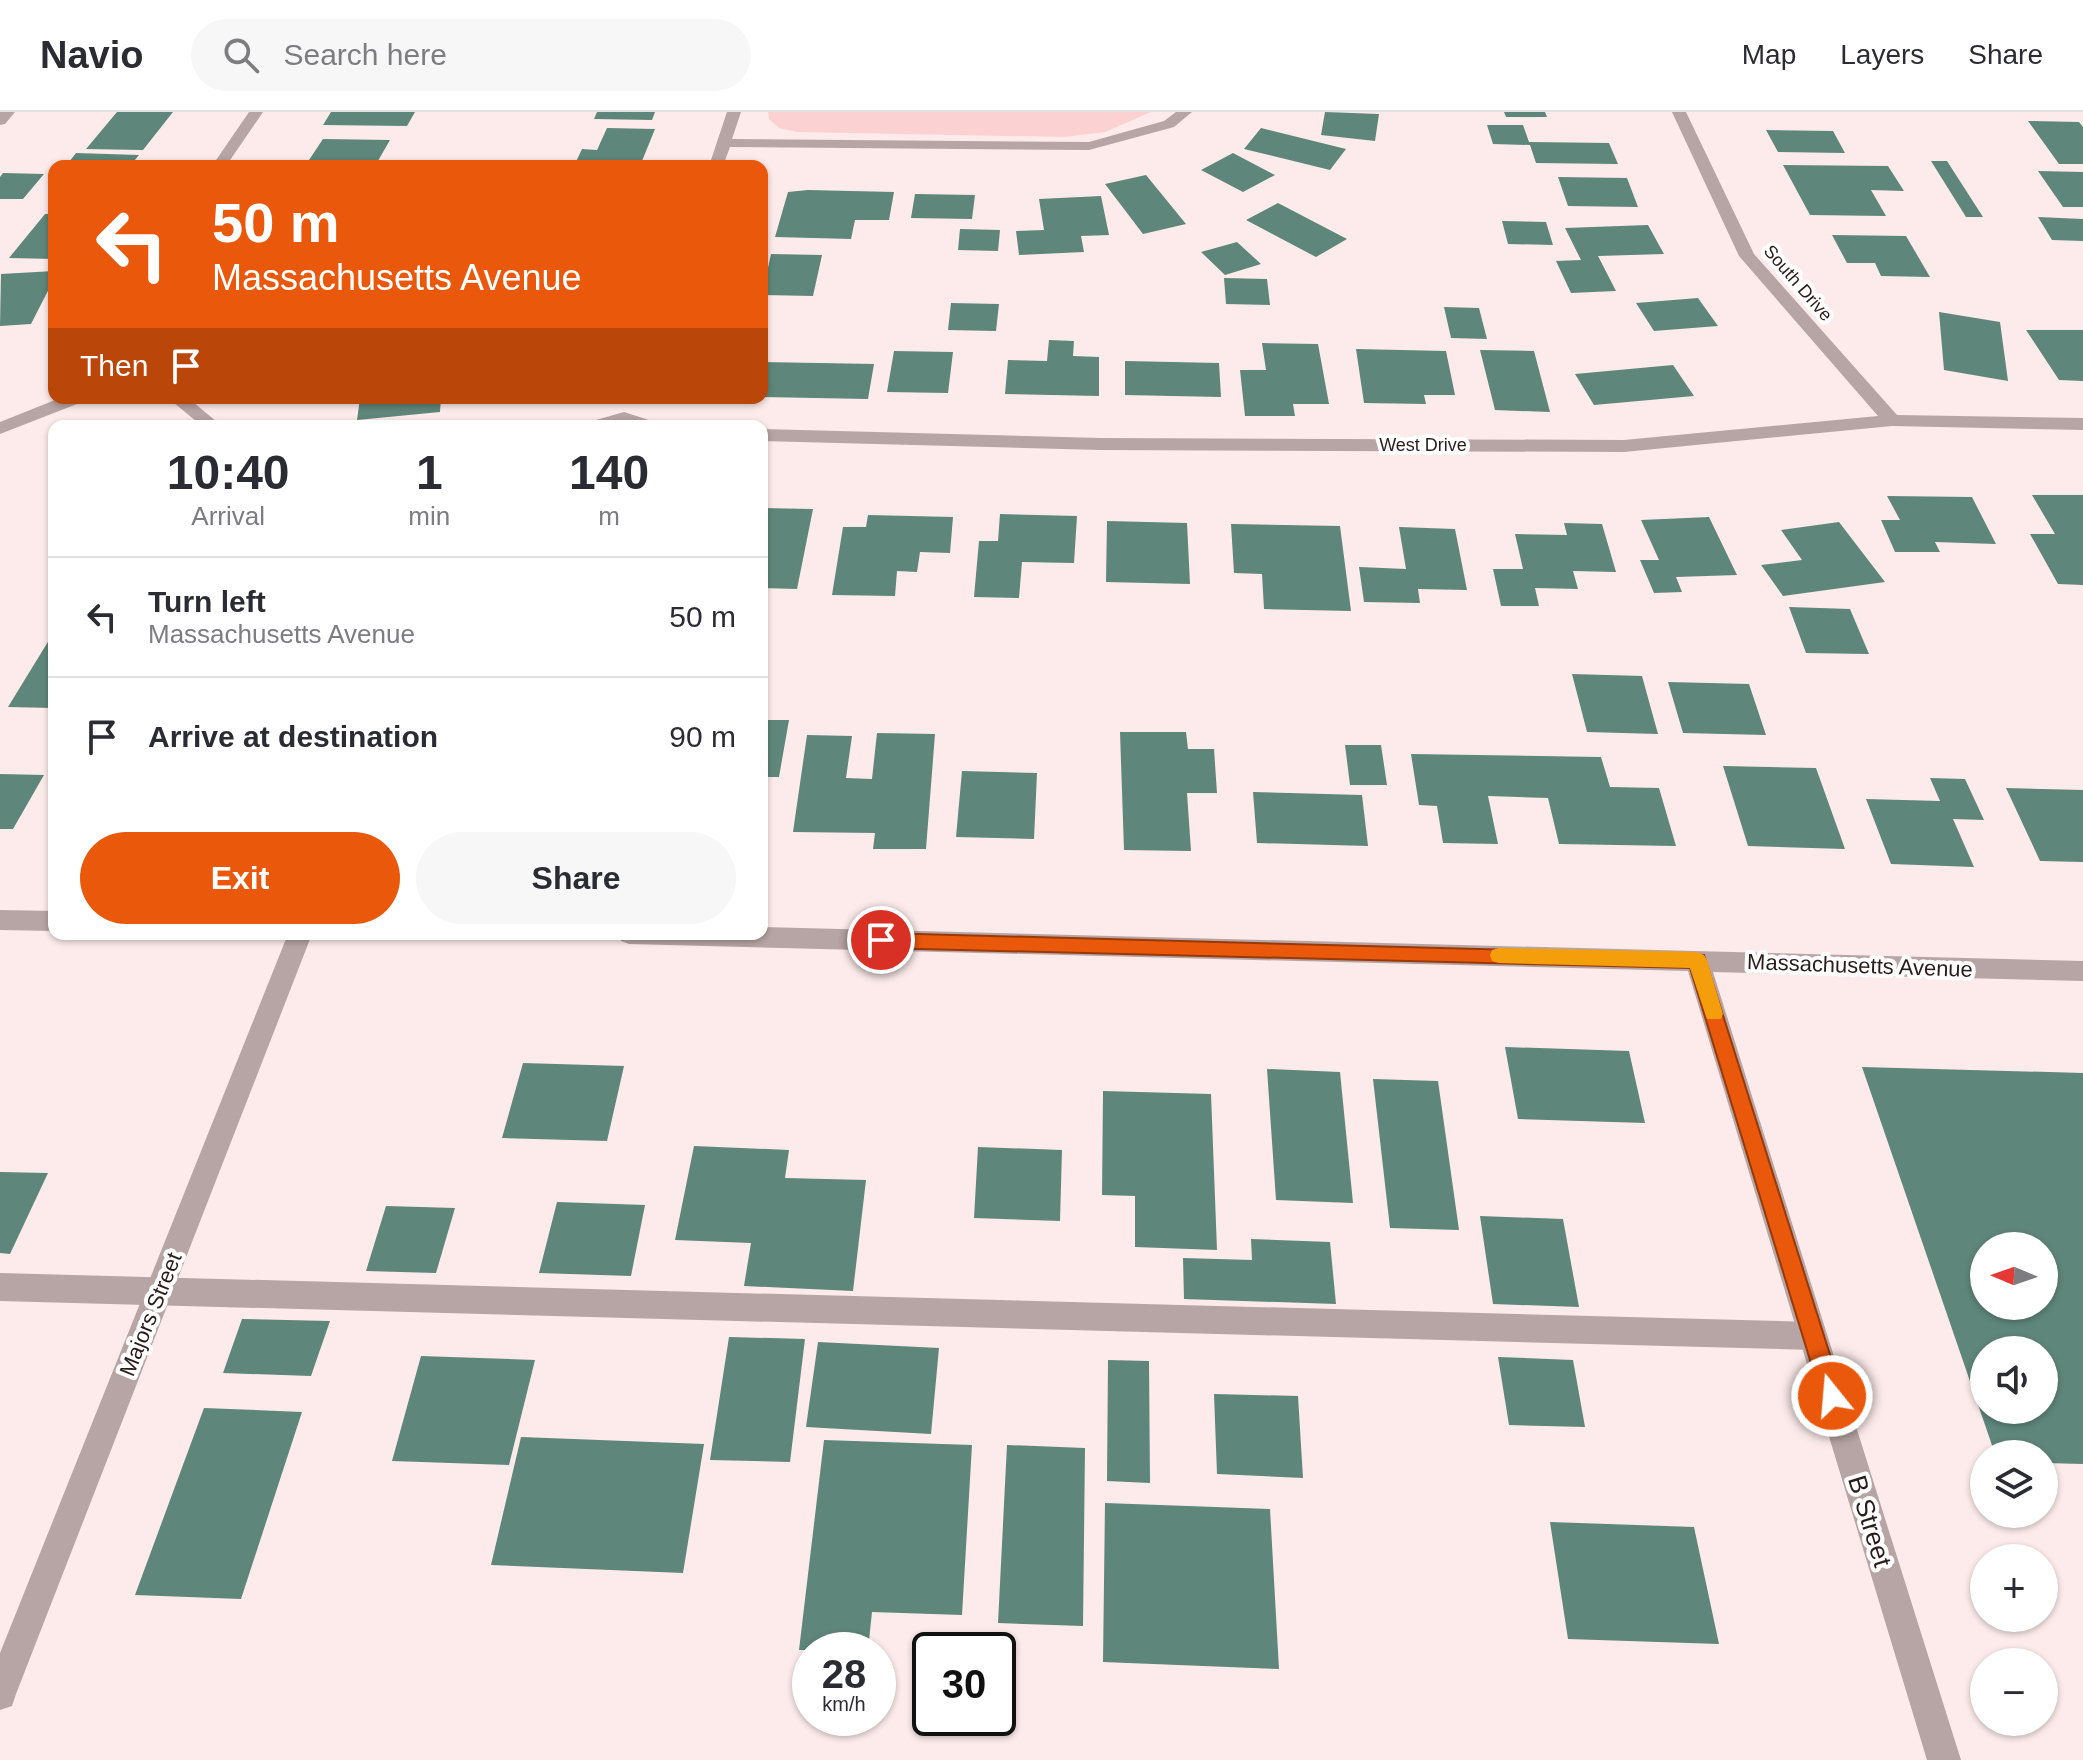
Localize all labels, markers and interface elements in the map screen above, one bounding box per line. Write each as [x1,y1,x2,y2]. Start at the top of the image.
search box [191,19,751,91]
icon: search [219,33,263,77]
text: Navio [40,34,143,76]
text: Search here [283,38,447,71]
text: Map [1742,39,1796,70]
text: Layers [1840,39,1924,70]
text: Share [1968,39,2043,70]
text: 50 m [212,191,340,254]
icon: left [80,192,184,296]
street label: South Drive [1760,241,1836,325]
text: Massachusetts Avenue [212,257,582,298]
icon: arrive [164,344,208,388]
text: Then [80,349,148,382]
street label: West Drive [1379,435,1467,455]
text: 10:40 [167,446,290,499]
text: 1 [416,446,443,499]
text: 140 [569,446,649,499]
text: Arrival [191,501,265,531]
text: min [408,501,450,531]
text: m [598,501,620,531]
text: Turn left [148,585,266,618]
icon: left [80,595,124,639]
text: 50 m [669,600,736,633]
text: Massachusetts Avenue [148,619,415,649]
icon: arrive [80,715,124,759]
text: Arrive at destination [148,720,438,753]
text: 90 m [669,720,736,753]
button: Exit [80,832,400,924]
button: Share [416,832,736,924]
pin [847,906,915,974]
icon: arrive [859,918,903,962]
street label: Massachusetts Avenue [1747,949,1973,982]
north arrow [1970,1232,2058,1320]
map controls [1970,1232,2058,1736]
street label: Majors Street [114,1249,187,1380]
button: sound [1970,1336,2058,1424]
position arrow [1790,1354,1874,1438]
button: layers [1970,1440,2058,1528]
street label: B Street [1842,1472,1898,1571]
button: + [1970,1544,2058,1632]
speed limit sign: 30 [912,1632,1016,1736]
button: − [1970,1648,2058,1736]
text: 28 [822,1652,866,1696]
text: km/h [822,1693,866,1715]

